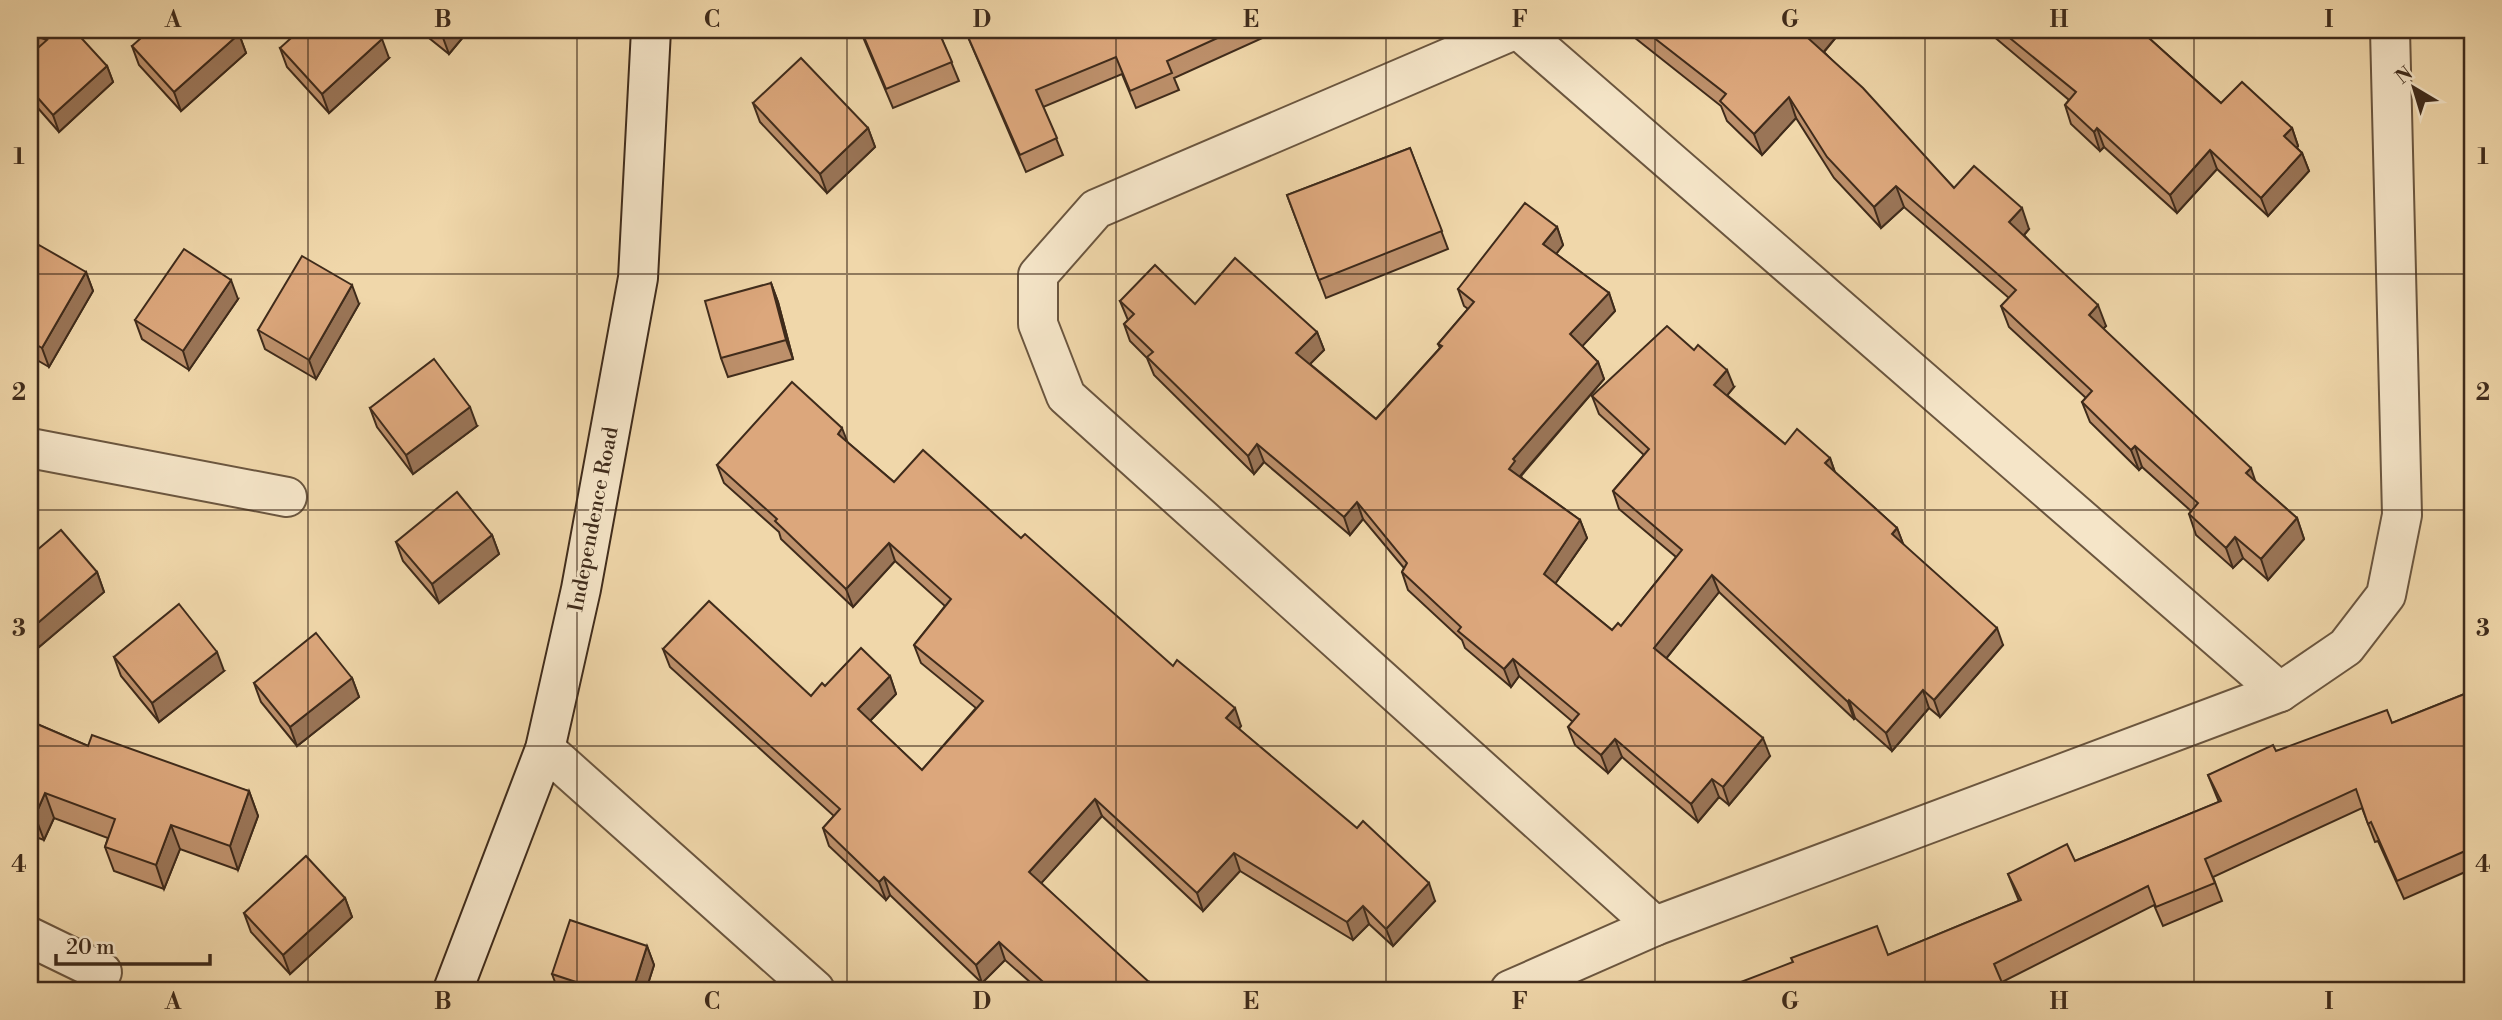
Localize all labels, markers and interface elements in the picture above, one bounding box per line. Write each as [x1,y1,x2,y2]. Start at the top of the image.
text: A [164,6,182,34]
text: B [434,6,452,34]
text: C [704,6,720,34]
text: D [973,6,991,34]
text: E [1243,6,1259,34]
text: F [1512,6,1528,34]
text: G [1781,6,1799,34]
text: H [2050,6,2069,34]
text: I [2325,6,2334,34]
north arrow [2380,52,2450,122]
text: N [2391,61,2417,89]
text: 1 [13,143,25,171]
text: 1 [2477,143,2489,171]
text: 2 [12,379,26,407]
text: 2 [2476,379,2490,407]
street label: Independence Road [563,425,625,614]
text: 3 [12,615,26,643]
text: 3 [2476,615,2490,643]
text: 4 [11,851,27,879]
text: 4 [2475,851,2491,879]
scale bar [56,922,210,966]
text: 20 m [66,935,115,961]
text: A [164,988,182,1016]
text: B [434,988,452,1016]
text: C [704,988,720,1016]
text: D [973,988,991,1016]
text: E [1243,988,1259,1016]
text: F [1512,988,1528,1016]
text: G [1781,988,1799,1016]
text: H [2050,988,2069,1016]
text: I [2325,988,2334,1016]

